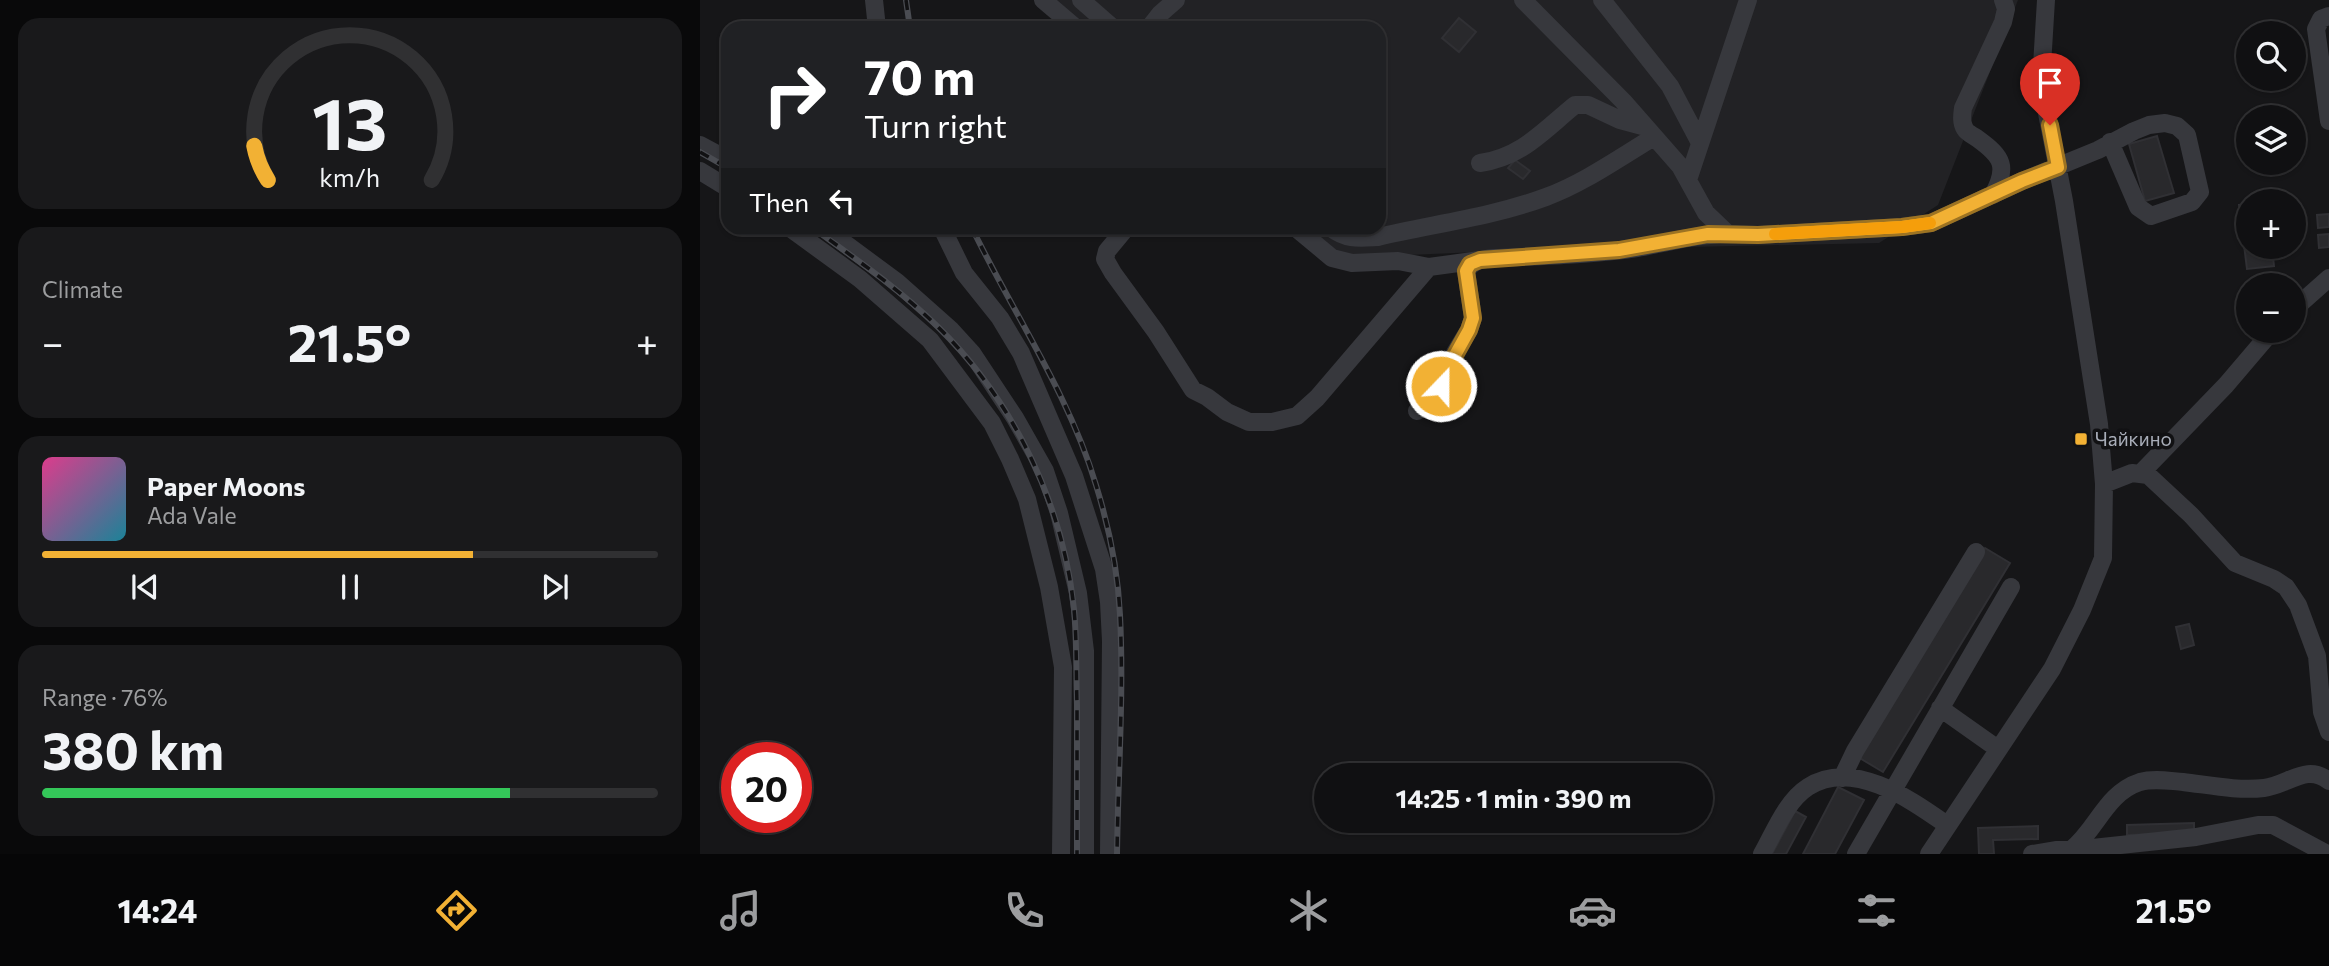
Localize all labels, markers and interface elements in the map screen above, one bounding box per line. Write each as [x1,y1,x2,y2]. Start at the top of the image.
map controls [2236,21,2306,343]
button: search [2236,21,2306,91]
text: 70 m [864,45,975,105]
icon: right [749,49,840,140]
pin [2020,53,2080,125]
icon: arrive [2031,64,2069,102]
text: 13 [312,76,388,165]
text: Turn right [864,105,1007,145]
button: layers [2236,105,2306,175]
text: km/h [320,161,380,191]
icon: left [823,182,861,220]
text: Then [749,186,809,217]
button: + [2236,189,2306,259]
button: − [2236,273,2306,343]
text: Climate [42,275,123,303]
text: 21.5° [288,309,411,373]
text: − [42,318,64,365]
text: + [636,318,658,365]
position arrow [1404,349,1478,423]
place label: Чайкино [2095,427,2172,450]
marker: Чайкино [2073,431,2089,447]
text: Paper Moons [147,470,305,501]
text: Ada Vale [147,501,237,529]
icon: previous [126,568,164,606]
icon: pause [331,568,369,606]
icon: next [536,568,574,606]
text: Range · 76% [42,683,167,711]
text: 380 km [42,717,224,781]
speed limit sign: 20 [721,742,812,833]
text: 14:25 · 1 min · 390 m [1396,782,1631,813]
icon: directions [432,886,481,935]
icon: music [716,886,765,935]
icon: phone [1000,886,1049,935]
icon: climate [1284,886,1333,935]
icon: car [1568,886,1617,935]
icon: filters [1852,886,1901,935]
text: 14:24 [117,890,197,930]
text: 21.5° [2136,890,2212,930]

